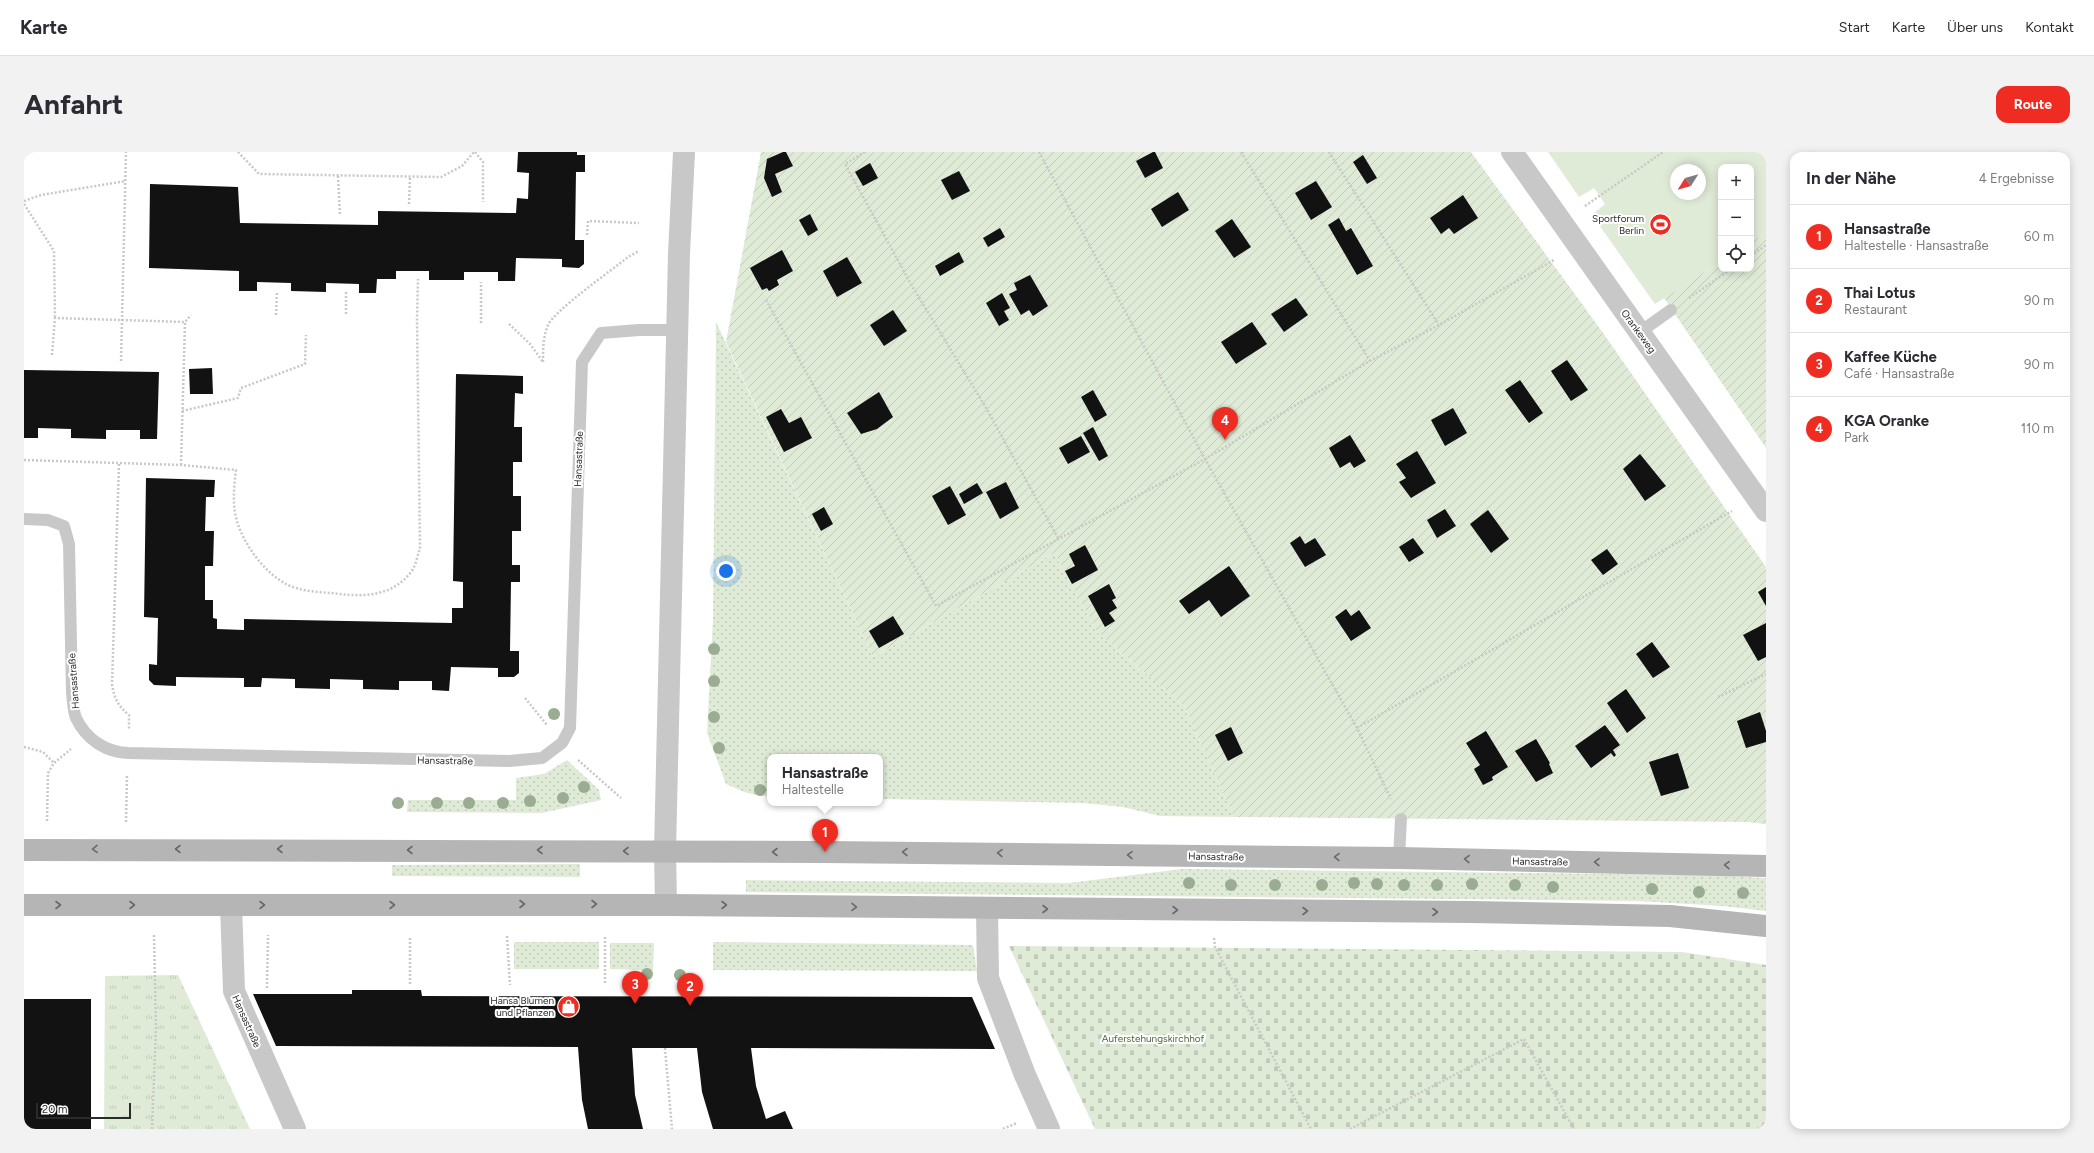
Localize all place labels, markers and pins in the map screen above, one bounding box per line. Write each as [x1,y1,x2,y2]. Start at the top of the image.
sports icon: Sportforum Berlin [1647,211,1673,237]
place label: Sportforum Berlin [1592,212,1644,237]
pin: 4 [1212,407,1238,440]
pin: 1 [812,819,838,852]
pin: 3 [622,971,648,1004]
pin: 2 [677,973,703,1006]
shop icon: Hansa Blumen und Pflanzen [556,993,582,1019]
place label: Hansa Blumen und Pflanzen [490,994,554,1019]

